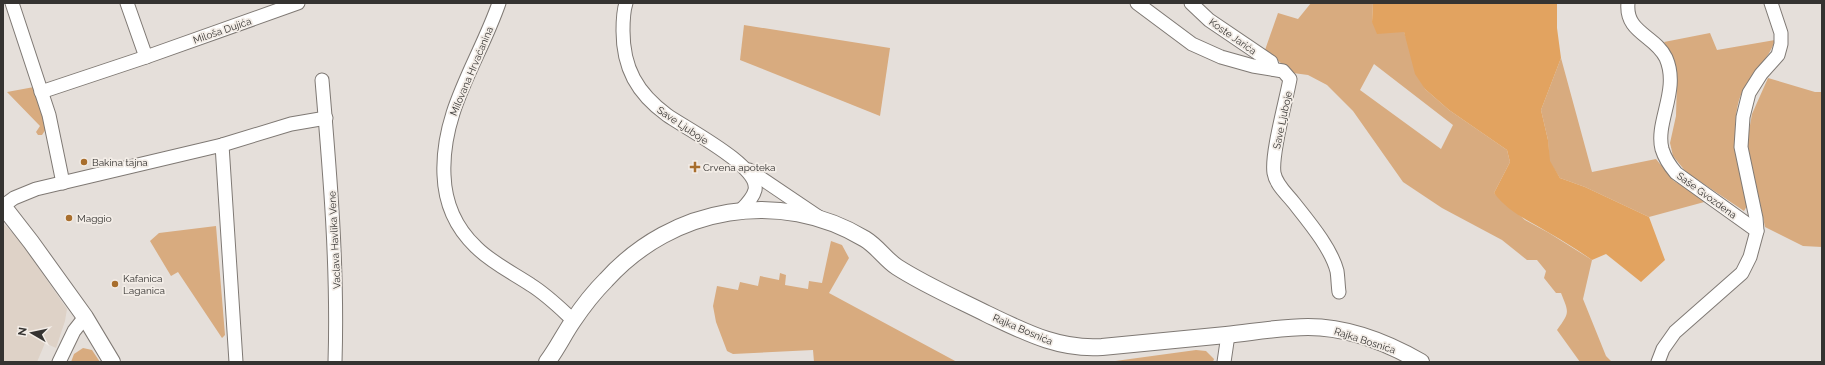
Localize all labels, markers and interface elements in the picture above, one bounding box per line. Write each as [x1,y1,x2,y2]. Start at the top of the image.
street label: Miloša Dujića [192,15,253,46]
street label: Koste Jarića [1207,16,1258,57]
street label: Milovana Hrvaćanina [448,25,495,117]
street label: Save Ljuboje [1271,90,1294,150]
street label: Save Ljuboje [655,104,710,147]
marker: Bakina tajna [79,157,89,167]
place label: Bakina tajna [92,157,148,168]
marker: Crvena apoteka [690,162,700,172]
place label: Crvena apoteka [703,162,776,173]
street label: Saše Gvozdena [1675,170,1739,221]
street label: Vaclava Havlika Vene [326,191,343,289]
marker: Maggio [64,213,74,223]
place label: Maggio [77,213,112,224]
place label: Kafanica Laganica [123,273,165,296]
marker: Kafanica Laganica [110,279,120,289]
street label: Rajka Bosnića [991,312,1054,347]
north arrow [12,313,52,353]
street label: Rajka Bosnića [1333,325,1397,356]
text: N [16,326,30,337]

